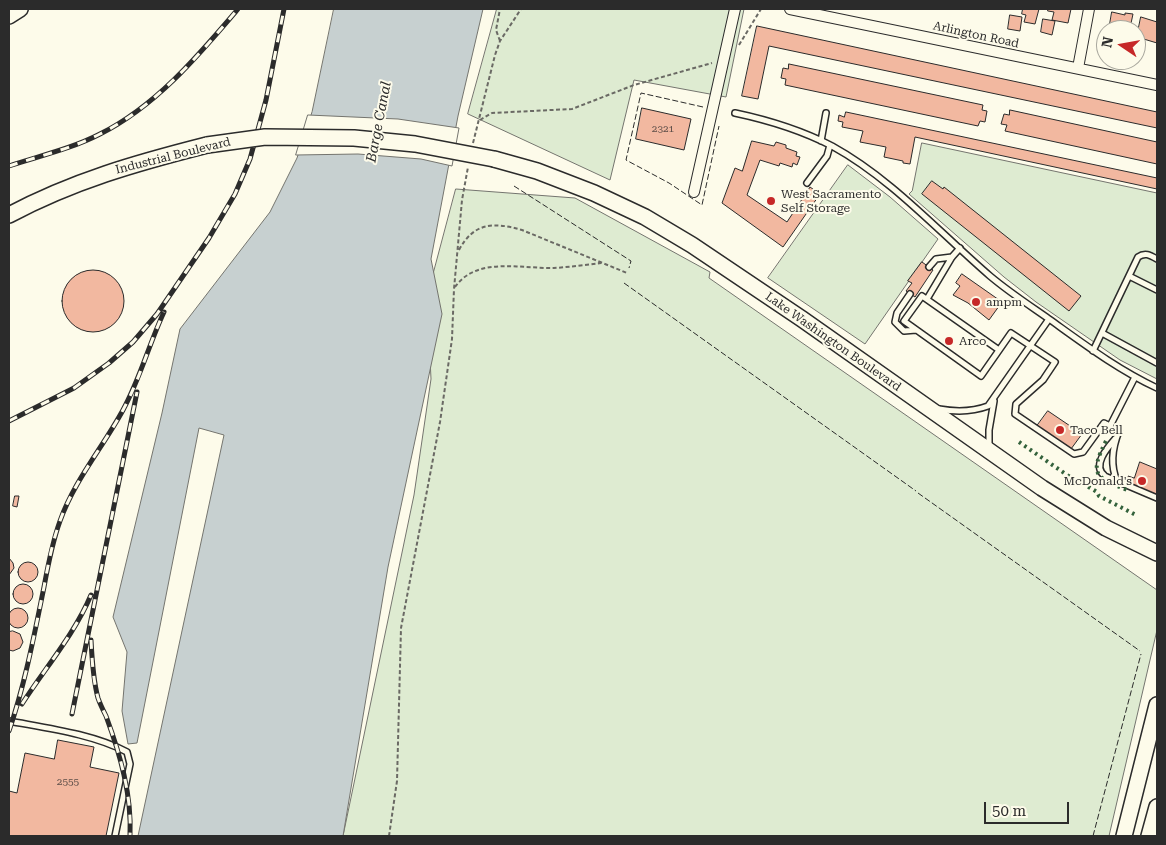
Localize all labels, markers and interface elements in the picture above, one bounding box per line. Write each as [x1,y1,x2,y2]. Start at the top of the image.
street label: Arlington Road [932,19,1020,51]
north arrow [1096,20,1146,70]
text: N [1098,35,1116,49]
water label: Barge Canal [363,80,395,164]
house number: 2321 [652,123,674,135]
street label: Industrial Boulevard [114,135,232,177]
place label: West Sacramento Self Storage [781,187,881,215]
marker: West Sacramento Self Storage [765,195,777,207]
street label: Lake Washington Boulevard [762,290,904,394]
place label: ampm [986,295,1022,309]
marker: ampm [970,296,982,308]
place label: Arco [959,334,986,348]
marker: Arco [943,335,955,347]
place label: Taco Bell [1070,423,1123,437]
marker: Taco Bell [1054,424,1066,436]
place label: McDonald's [1064,474,1132,488]
marker: McDonald's [1136,475,1148,487]
house number: 2555 [57,776,79,788]
scale bar [986,792,1071,824]
text: 50 m [992,802,1026,820]

